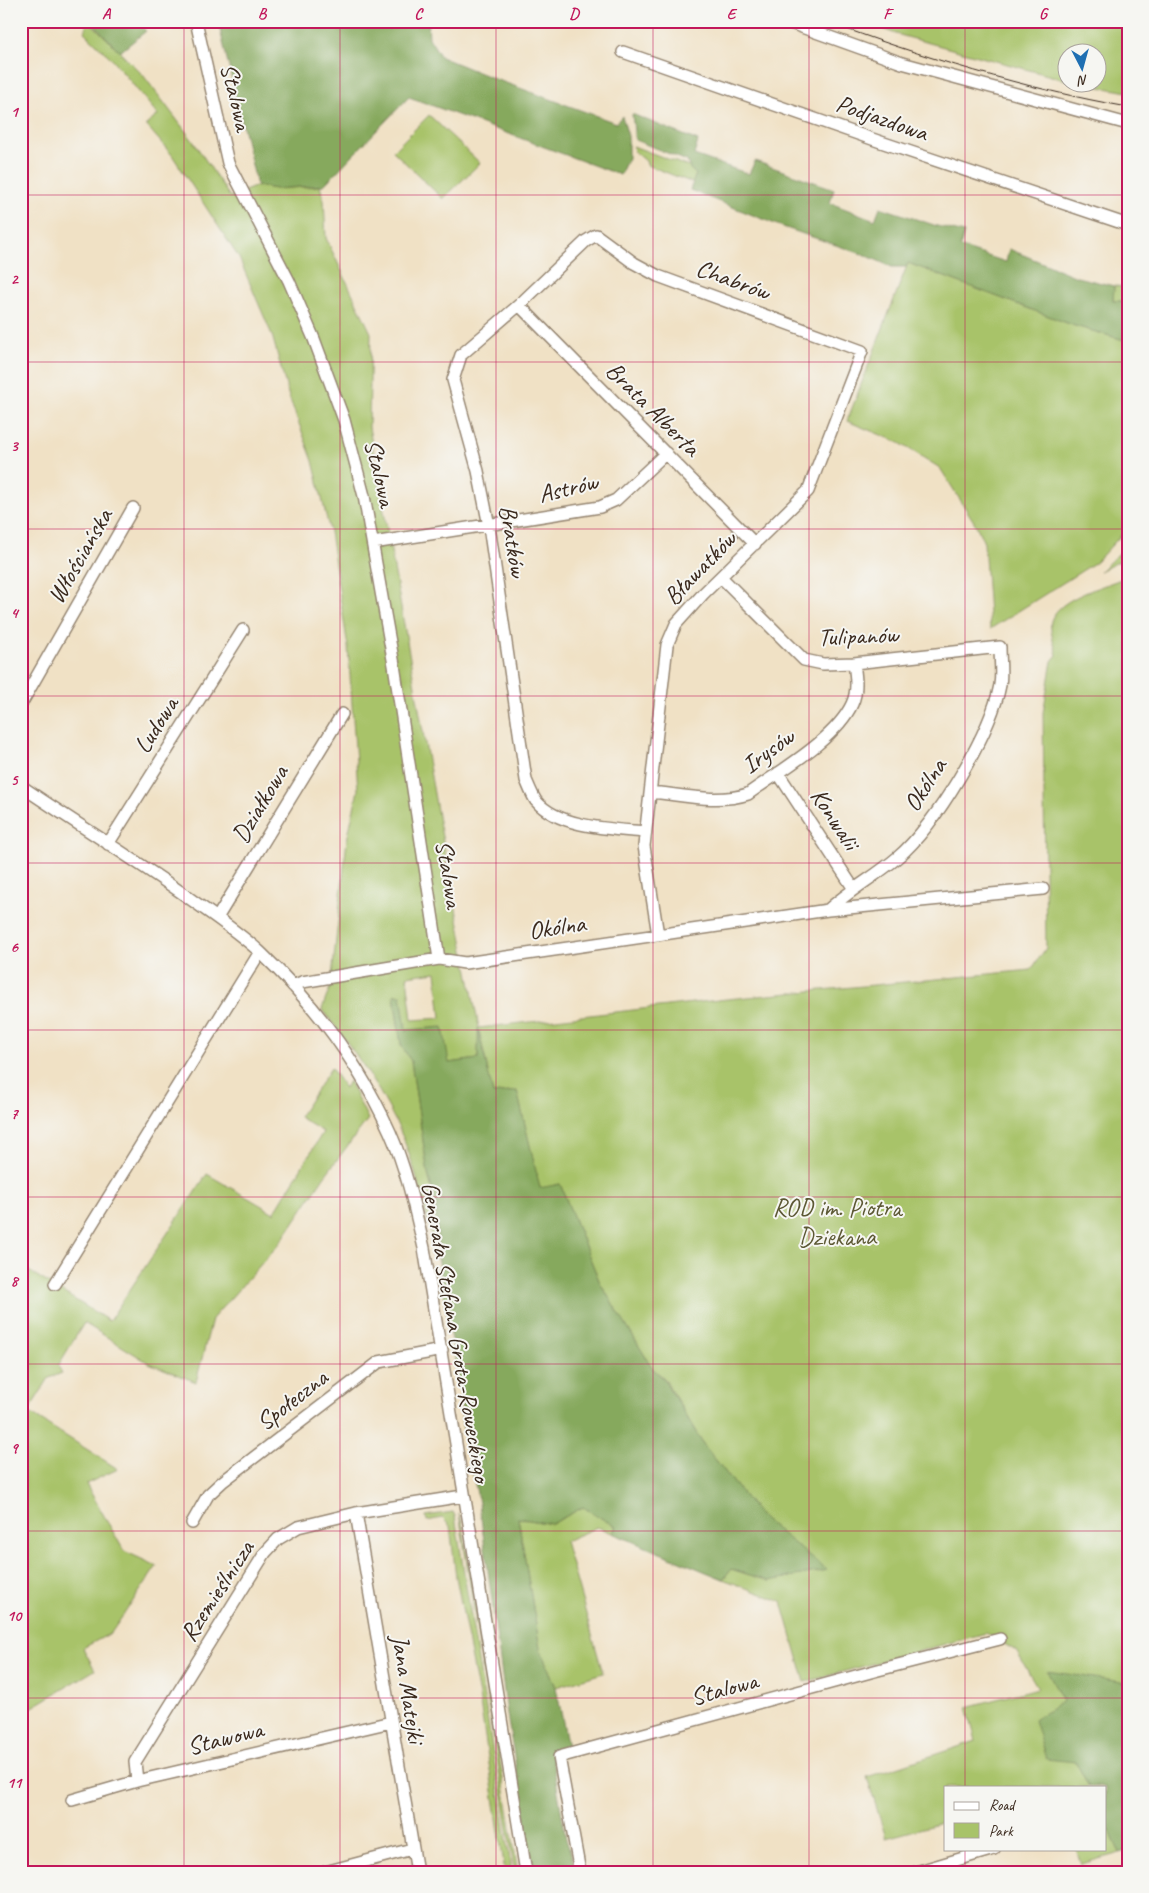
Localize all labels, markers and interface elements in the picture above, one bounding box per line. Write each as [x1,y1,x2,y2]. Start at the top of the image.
text: A [102,4,112,24]
text: B [258,4,268,24]
text: C [414,4,424,24]
text: D [569,4,580,24]
text: E [727,4,738,24]
text: F [883,4,894,24]
text: G [1039,4,1049,24]
north arrow [1056,42,1106,92]
street label: Stalowa [213,60,260,136]
text: N [1076,72,1089,90]
street label: Podjazdowa [832,87,934,149]
text: 1 [10,102,19,122]
street label: Chabrów [692,252,776,309]
text: 2 [10,269,19,289]
street label: Brata Alberta [599,355,709,465]
text: 3 [10,436,19,456]
street label: Stalowa [357,436,404,512]
street label: Astrów [535,465,603,510]
street label: Włościańska [40,501,121,609]
street label: Bratków [492,503,535,581]
street label: Bławatków [657,523,745,612]
text: 4 [10,603,19,623]
street label: Tulipanów [817,619,901,653]
street label: Ludowa [126,688,187,759]
street label: Irysów [735,720,802,781]
street label: Okólna [896,751,955,818]
street label: Działkowa [224,758,297,849]
text: 5 [11,770,20,790]
street label: Konwalii [803,782,869,859]
street label: Stalowa [428,838,471,913]
street label: Okólna [527,907,589,947]
text: 6 [10,937,19,957]
text: 7 [10,1104,19,1124]
street label: Generała Stefana Grota-Roweckiego [414,1179,499,1488]
park label: ROD im. Piotra Dziekana [773,1192,904,1253]
text: 8 [10,1271,19,1291]
street label: Społeczna [250,1361,336,1438]
text: 9 [10,1438,19,1458]
street label: Rzemieślnicza [173,1533,263,1647]
text: 10 [7,1606,23,1626]
street label: Jana Matejki [383,1632,433,1749]
street label: Stalowa [687,1664,764,1713]
street label: Stawowa [184,1713,269,1763]
text: 11 [7,1773,23,1793]
legend [944,1786,1106,1850]
text: Road [989,1796,1016,1815]
text: Park [989,1822,1014,1841]

